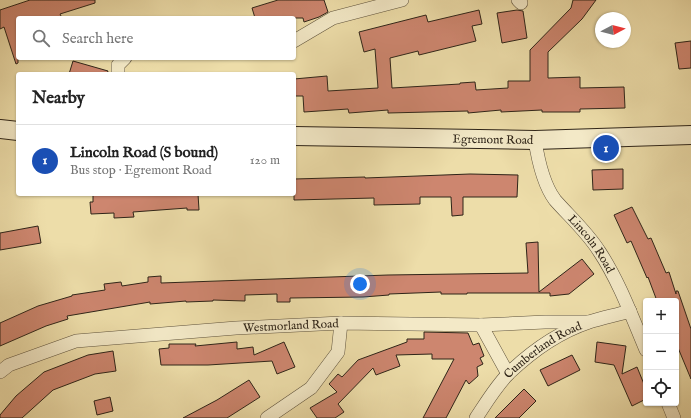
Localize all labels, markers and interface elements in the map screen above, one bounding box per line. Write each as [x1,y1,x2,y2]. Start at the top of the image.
north arrow [595,12,631,48]
search box [16,16,296,60]
icon: search [30,27,52,49]
text: Search here [62,29,133,48]
text: Nearby [32,88,85,109]
street label: Egremont Road [453,132,534,148]
pin: 1 [593,133,619,163]
text: Lincoln Road (S bound) [70,143,218,162]
text: 1 [43,152,47,169]
text: 120 m [250,152,280,169]
text: Bus stop · Egremont Road [70,162,212,179]
street label: Lincoln Road [565,212,618,276]
your location [350,274,370,294]
map controls [643,298,679,406]
button: + [643,298,679,334]
street label: Westmorland Road [243,316,340,336]
street label: Cumberland Road [501,318,584,382]
button: − [643,334,679,370]
button: locate [643,370,679,406]

